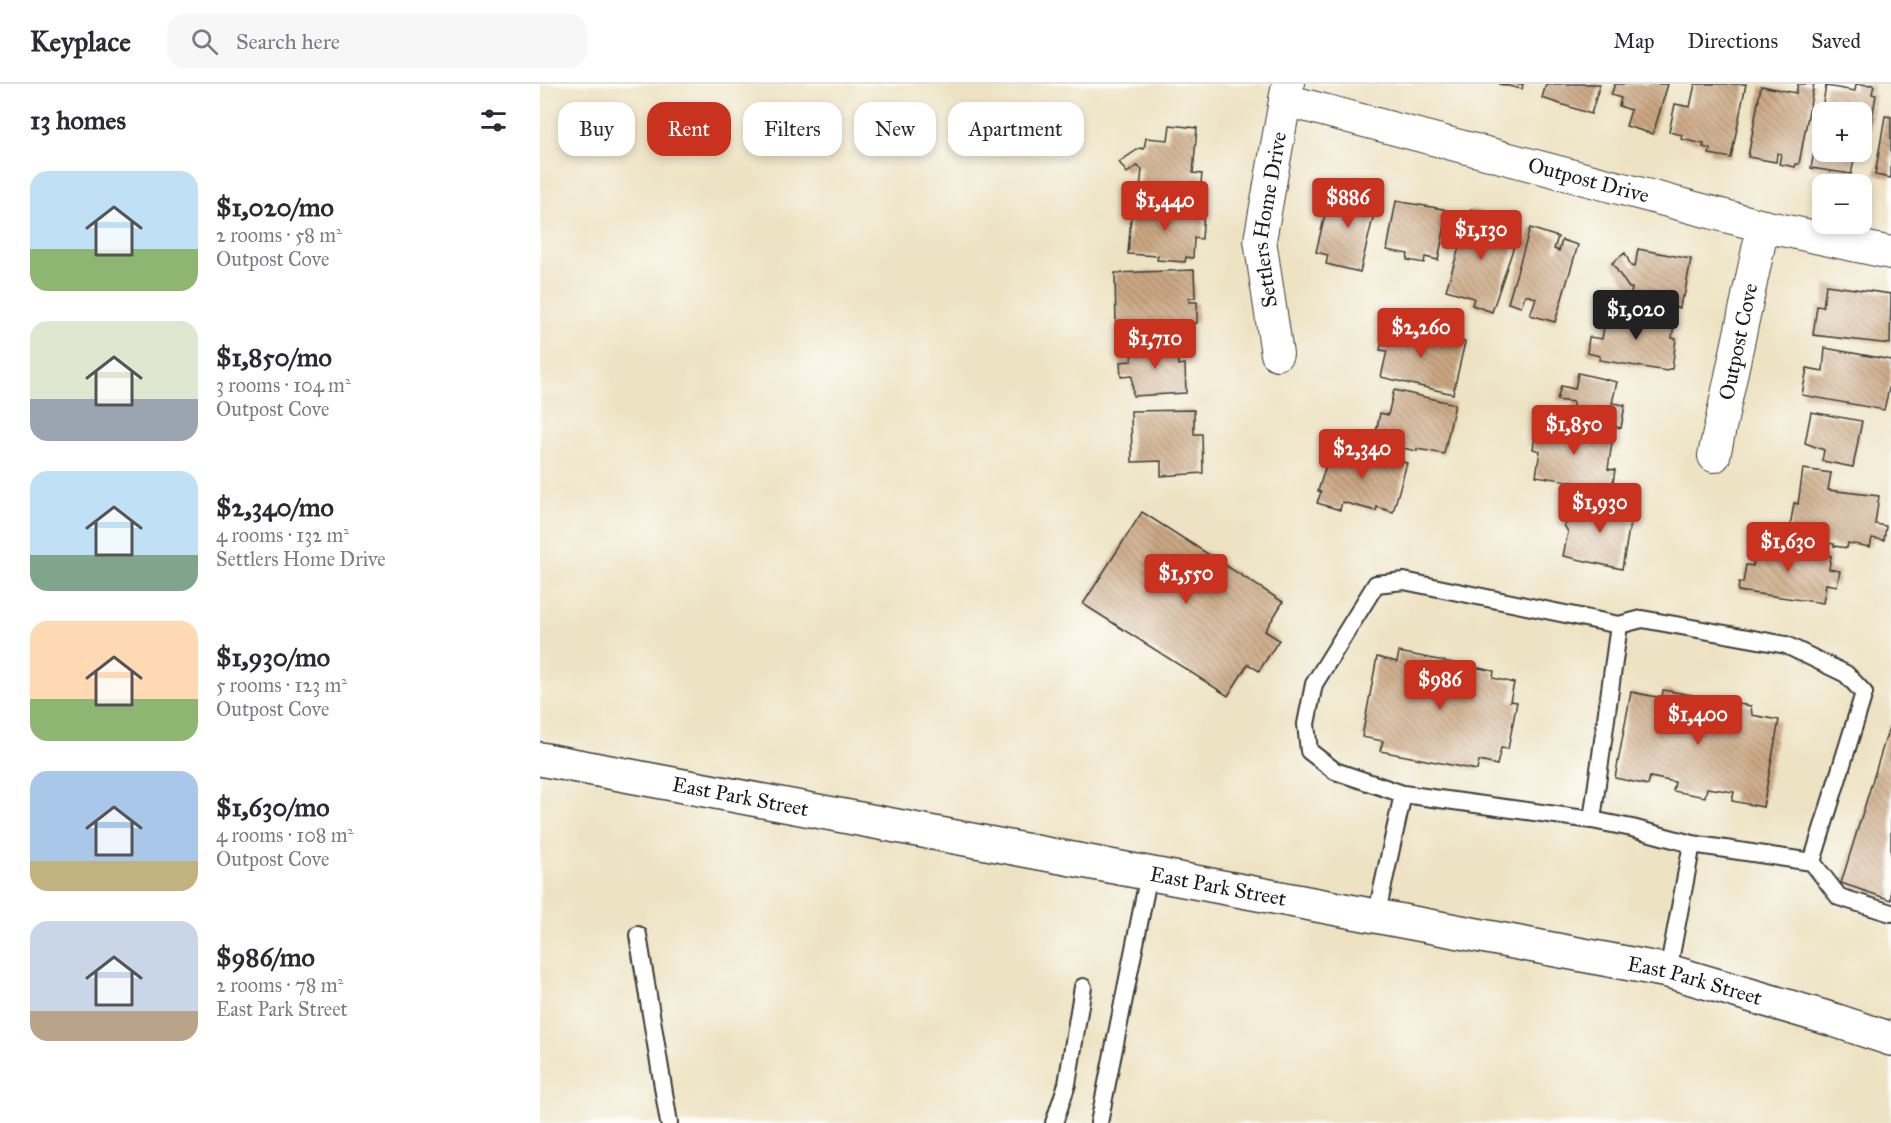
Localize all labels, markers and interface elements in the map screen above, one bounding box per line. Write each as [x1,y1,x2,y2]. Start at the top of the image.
search box [167,14,587,68]
text: Keyplace [30,24,131,59]
icon: search [188,25,221,58]
text: Search here [236,28,340,55]
text: Map [1614,28,1655,54]
text: Directions [1688,28,1778,54]
text: Saved [1811,28,1861,54]
chip: Buy [558,102,635,156]
chip: Rent [647,102,731,156]
chip: Filters [743,102,842,156]
chip: New [854,102,936,156]
chip: Apartment [948,102,1084,156]
map controls [1812,102,1872,234]
button: + [1812,102,1872,162]
text: 13 homes [30,104,126,136]
icon: filters [477,104,510,137]
street label: Settlers Home Drive [1247,129,1292,310]
street label: Outpost Drive [1525,152,1652,208]
button: − [1812,174,1872,234]
pin: $886 [1312,178,1384,229]
pin: $1,440 [1116,181,1214,232]
text: $886 [1326,185,1370,209]
text: $1,440 [1135,188,1195,212]
text: $1,020/mo [216,191,334,223]
icon: home [78,195,150,267]
pin: $1,130 [1432,210,1530,261]
text: $1,130 [1455,217,1507,241]
text: 2 rooms · 58 m² [216,223,342,247]
text: Outpost Cove [216,247,329,271]
street label: Outpost Cove [1713,280,1764,402]
pin: $1,020 [1587,290,1685,341]
text: $1,020 [1607,297,1665,321]
pin: $2,260 [1372,308,1470,359]
text: $2,260 [1391,315,1451,339]
pin: $1,710 [1106,319,1204,370]
text: $1,710 [1128,326,1182,350]
text: $1,850/mo [216,341,332,373]
icon: home [78,345,150,417]
text: 3 rooms · 104 m² [216,373,351,397]
text: Outpost Cove [216,397,329,421]
pin: $1,850 [1525,405,1623,456]
text: $1,850 [1546,412,1602,436]
pin: $2,340 [1313,429,1411,480]
text: $2,340 [1333,436,1391,460]
pin: $1,930 [1551,483,1649,534]
text: $1,930 [1572,490,1628,514]
text: $2,340/mo [216,491,334,523]
icon: home [78,495,150,567]
pin: $1,630 [1739,522,1837,573]
text: 4 rooms · 132 m² [216,523,349,547]
text: $1,630 [1761,529,1815,553]
text: Settlers Home Drive [216,547,386,571]
pin: $1,550 [1137,554,1235,605]
text: $1,550 [1159,561,1213,585]
text: $1,930/mo [216,641,330,673]
icon: home [78,645,150,717]
pin: $986 [1404,660,1476,711]
text: $986 [1418,667,1462,691]
text: 5 rooms · 123 m² [216,673,347,697]
pin: $1,400 [1649,695,1747,746]
text: Outpost Cove [216,697,329,721]
text: $1,400 [1668,702,1728,726]
street label: East Park Street [670,771,811,822]
text: $1,630/mo [216,791,330,823]
icon: home [78,795,150,867]
text: 4 rooms · 108 m² [216,823,353,847]
text: Outpost Cove [216,847,329,871]
street label: East Park Street [1148,861,1289,912]
text: $986/mo [216,941,315,973]
icon: home [78,945,150,1017]
street label: East Park Street [1625,951,1766,1011]
text: 2 rooms · 78 m² [216,973,343,997]
text: East Park Street [216,997,348,1021]

